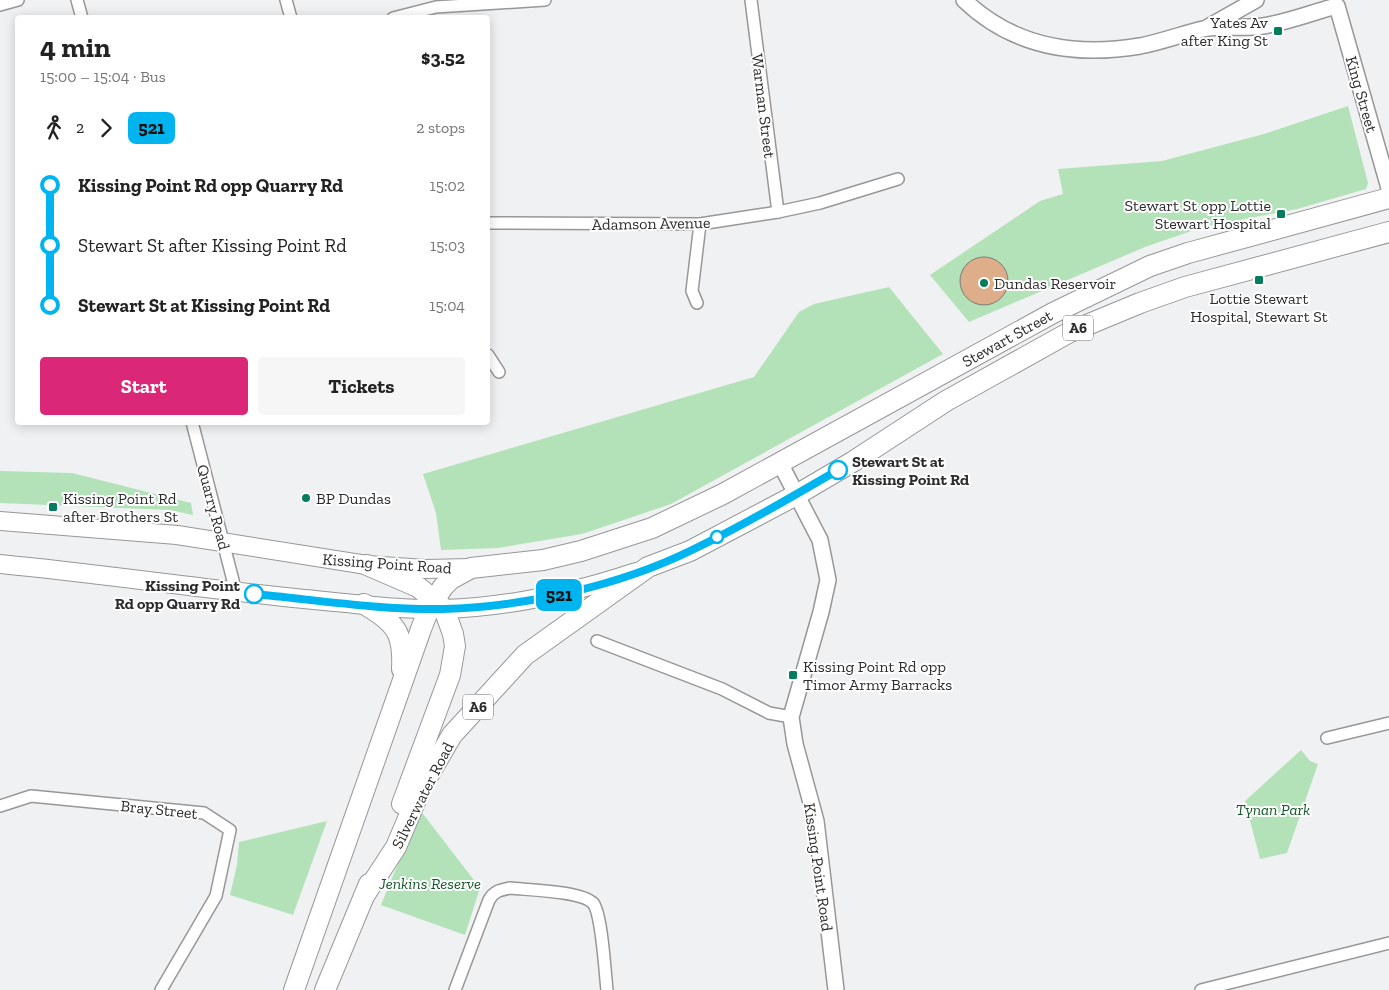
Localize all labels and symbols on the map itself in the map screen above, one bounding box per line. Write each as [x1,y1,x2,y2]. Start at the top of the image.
place label: Yates Av after King St [1181,13,1268,50]
marker: Yates Av after King St [1272,25,1284,37]
street label: Warman Street [748,53,779,159]
street label: King Street [1342,54,1381,135]
place label: Stewart St opp Lottie Stewart Hospital [1125,196,1271,233]
marker: Stewart St opp Lottie Stewart Hospital [1275,208,1287,220]
street label: Adamson Avenue [591,213,711,234]
place label: Dundas Reservoir [994,274,1117,293]
marker: Lottie Stewart Hospital, Stewart St [1253,274,1265,286]
marker: Dundas Reservoir [978,277,990,289]
place label: Lottie Stewart Hospital, Stewart St [1190,289,1328,326]
street label: Stewart Street [959,306,1056,371]
road number: A6 [1063,316,1093,340]
place label: Stewart St at Kissing Point Rd [852,452,969,489]
marker: Stewart St at Kissing Point Rd [828,460,848,480]
street label: Quarry Road [193,462,234,552]
place label: Kissing Point Rd after Brothers St [63,489,178,526]
place label: BP Dundas [316,489,391,508]
marker: BP Dundas [300,492,312,504]
marker: Kissing Point Rd after Brothers St [47,501,59,513]
unlabelled marker [710,530,724,544]
street label: Kissing Point Road [322,550,452,578]
place label: Kissing Point Rd opp Quarry Rd [115,576,241,613]
line badge: 521 [530,579,588,611]
marker: Kissing Point Rd opp Quarry Rd [244,584,264,604]
place label: Kissing Point Rd opp Timor Army Barracks [803,657,952,694]
marker: Kissing Point Rd opp Timor Army Barracks [787,669,799,681]
road number: A6 [463,694,493,720]
street label: Silverwater Road [387,739,458,852]
street label: Bray Street [119,796,198,823]
park label: Tynan Park [1236,800,1310,819]
street label: Kissing Point Road [800,802,837,933]
park label: Jenkins Reserve [378,874,481,893]

